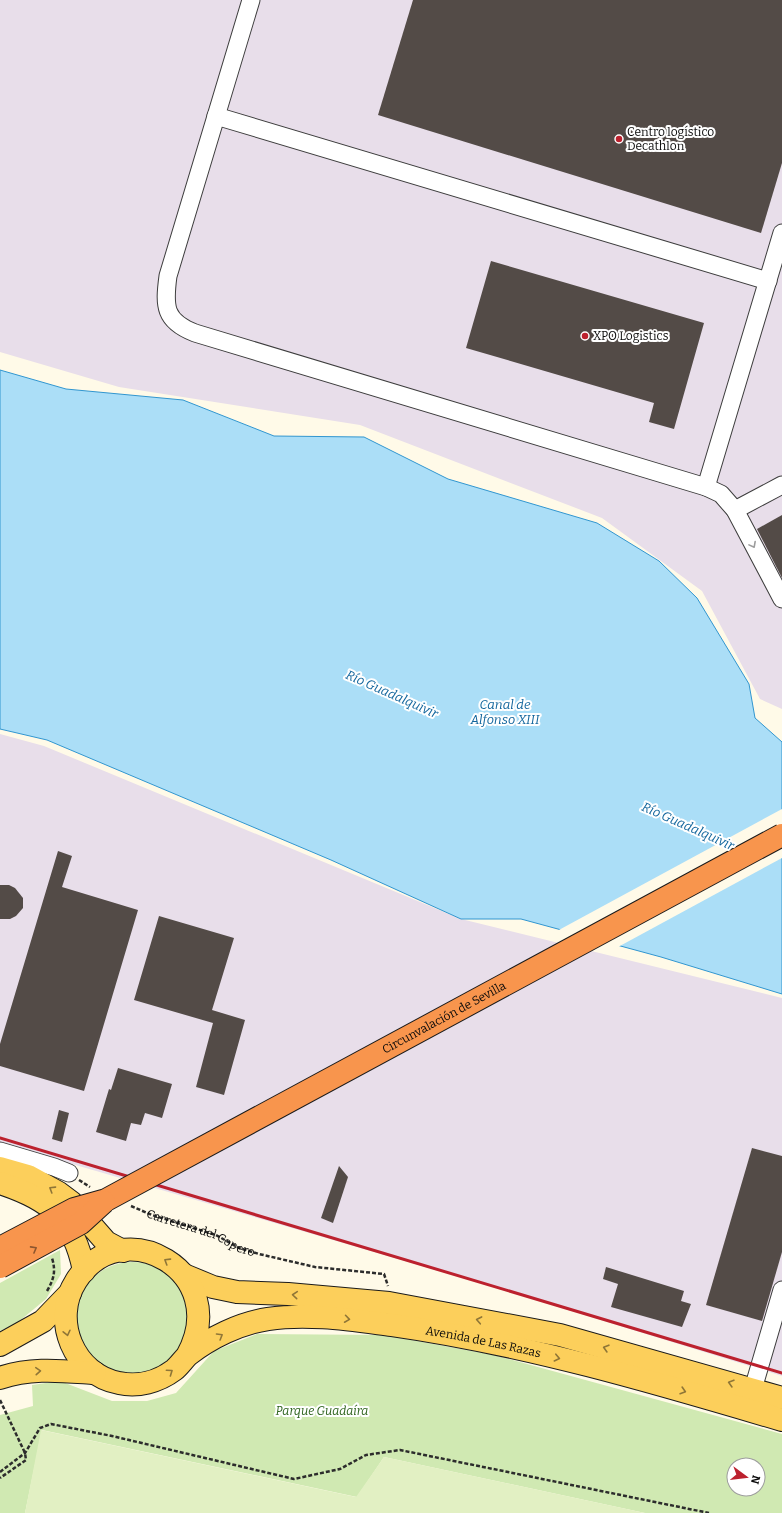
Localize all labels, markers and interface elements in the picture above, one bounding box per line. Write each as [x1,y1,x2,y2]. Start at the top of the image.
place label: Centro logístico Decathlon [627,125,714,153]
marker: Centro logístico Decathlon [614,134,624,144]
place label: XPO Logistics [593,329,669,343]
marker: XPO Logistics [580,331,590,341]
one-way arrow [748,540,756,548]
water label: Río Guadalquivir [344,667,441,721]
water label: Canal de Alfonso XIII [469,697,540,727]
water label: Río Guadalquivir [640,799,737,853]
street label: Circunvalación de Sevilla [380,978,509,1057]
one-way arrow [49,1186,56,1193]
street label: Carretera del Copero [144,1206,257,1259]
one-way arrow [30,1246,37,1253]
one-way arrow [165,1258,172,1265]
one-way arrow [292,1290,298,1299]
one-way arrow [344,1314,350,1323]
one-way arrow [476,1316,482,1325]
street label: Avenida de Las Razas [424,1323,543,1360]
one-way arrow [63,1329,71,1336]
one-way arrow [216,1333,223,1340]
one-way arrow [603,1344,610,1353]
one-way arrow [554,1353,560,1361]
one-way arrow [35,1367,41,1376]
one-way arrow [165,1370,172,1377]
one-way arrow [728,1379,735,1388]
one-way arrow [679,1386,686,1395]
park label: Parque Guadaíra [276,1404,368,1418]
north arrow [726,1457,766,1497]
text: N [748,1474,763,1486]

